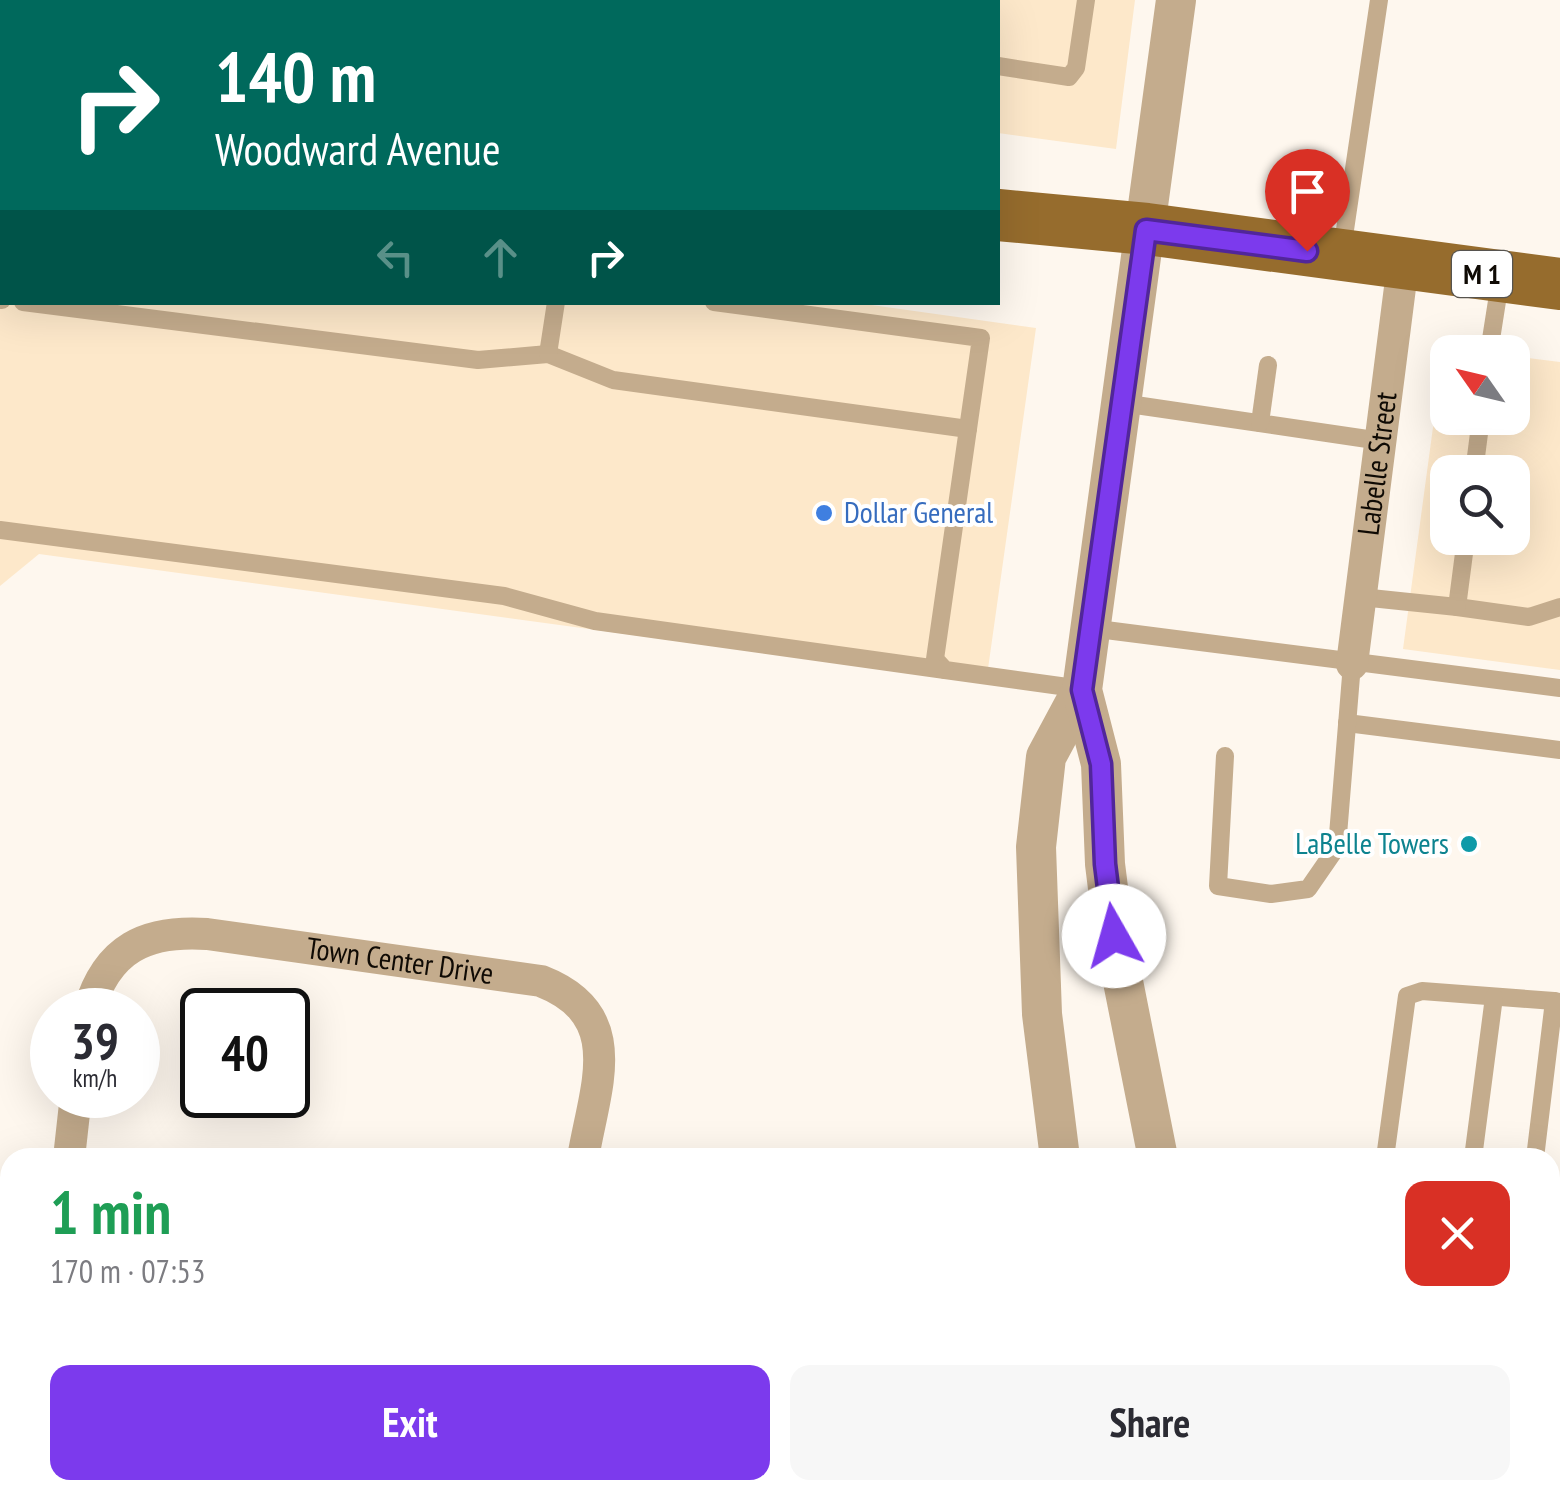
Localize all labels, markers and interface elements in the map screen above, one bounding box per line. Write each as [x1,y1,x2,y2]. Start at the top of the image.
text: 140 m [215,31,376,121]
icon: right [50,40,180,170]
text: Woodward Avenue [215,119,500,177]
pin [1265,149,1350,252]
icon: arrive [1280,164,1335,219]
icon: left [368,230,423,285]
icon: ahead [473,230,528,285]
icon: right [578,230,633,285]
road number: M 1 [1452,251,1512,297]
north arrow [1430,335,1530,435]
map controls [1430,335,1530,555]
street label: Labelle Street [1348,389,1405,537]
button: search [1430,455,1530,555]
place label: Dollar General [844,492,993,531]
marker: Dollar General [813,502,835,524]
place label: LaBelle Towers [1295,823,1449,862]
marker: LaBelle Towers [1458,833,1480,855]
position arrow [1062,884,1166,988]
street label: Town Center Drive [304,927,496,992]
speed limit sign: 40 [180,988,310,1118]
text: 39 [71,1008,119,1073]
text: km/h [73,1062,117,1094]
text: 1 min [50,1173,171,1251]
button: close [1405,1181,1510,1286]
text: 170 m · 07:53 [50,1250,205,1292]
button: Exit [50,1365,770,1480]
button: Share [790,1365,1510,1480]

